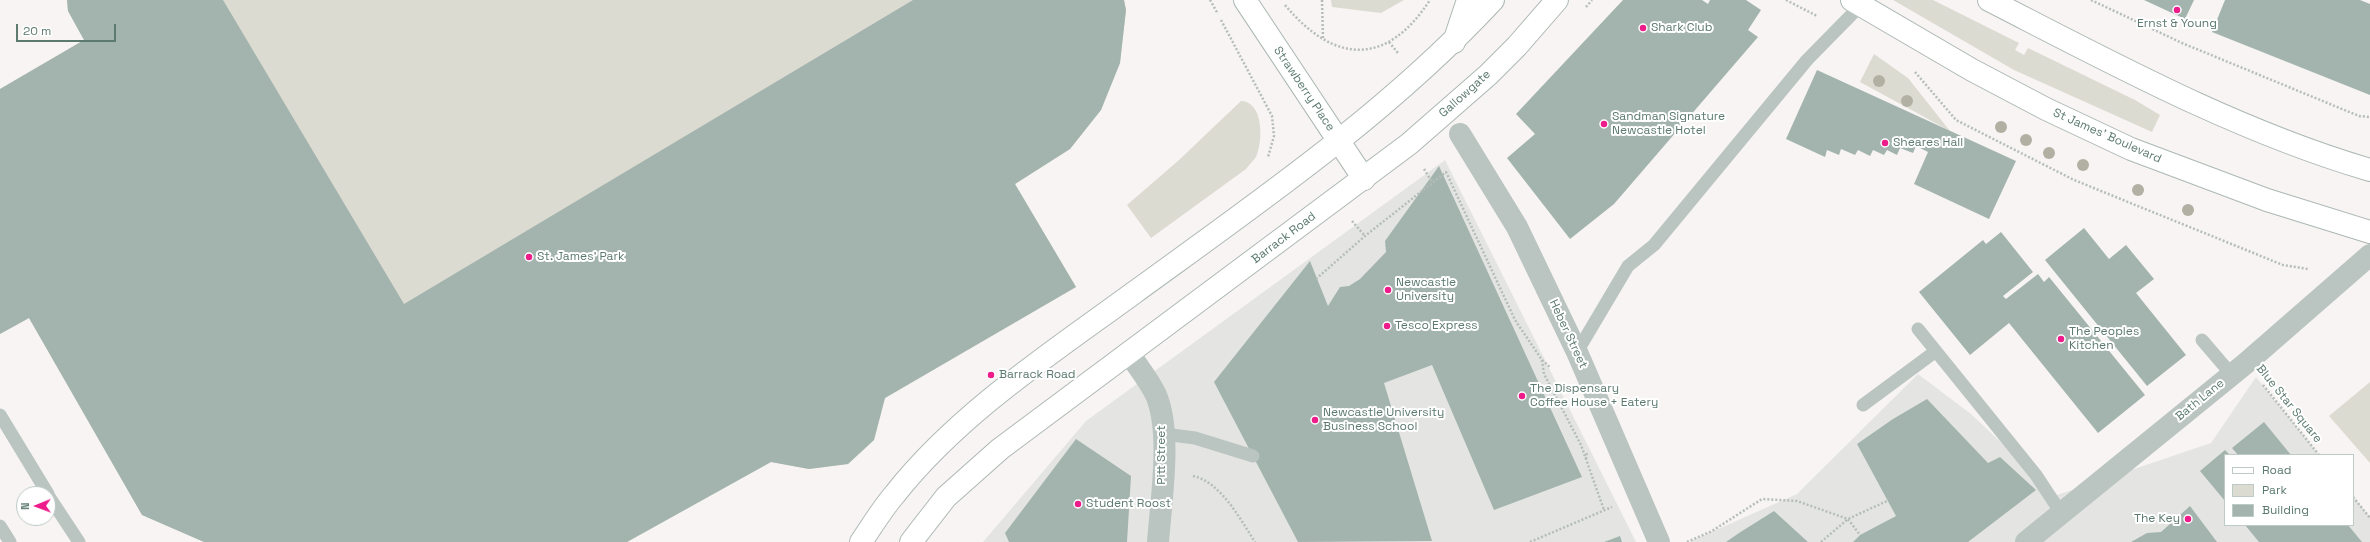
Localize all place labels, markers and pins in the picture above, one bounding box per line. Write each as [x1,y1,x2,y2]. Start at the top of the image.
marker: Ernst & Young [2172,5,2182,15]
place label: Ernst & Young [2137,17,2217,31]
place label: Shark Club [1651,21,1712,35]
marker: Shark Club [1638,23,1648,33]
place label: Sandman Signature Newcastle Hotel [1612,110,1725,138]
marker: Sandman Signature Newcastle Hotel [1599,119,1609,129]
place label: Sheares Hall [1893,136,1963,150]
marker: Sheares Hall [1880,138,1890,148]
place label: St. James' Park [537,250,624,264]
marker: St. James' Park [524,252,534,262]
place label: Newcastle University [1396,276,1456,304]
marker: Newcastle University [1383,285,1393,295]
place label: Tesco Express [1395,319,1478,333]
marker: Tesco Express [1382,321,1392,331]
place label: The Peoples Kitchen [2069,325,2139,353]
marker: The Peoples Kitchen [2056,334,2066,344]
place label: Barrack Road [999,368,1076,382]
marker: Barrack Road [986,370,996,380]
place label: The Dispensary Coffee House + Eatery [1530,382,1658,410]
marker: The Dispensary Coffee House + Eatery [1517,391,1527,401]
place label: Newcastle University Business School [1323,406,1444,434]
marker: Newcastle University Business School [1310,415,1320,425]
place label: Student Roost [1086,497,1171,511]
marker: Student Roost [1073,499,1083,509]
place label: The Key [2134,512,2180,526]
marker: The Key [2183,514,2193,524]

